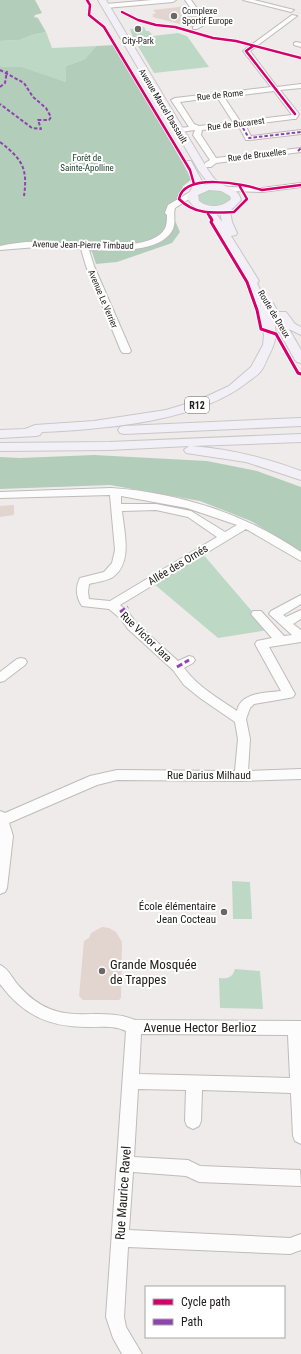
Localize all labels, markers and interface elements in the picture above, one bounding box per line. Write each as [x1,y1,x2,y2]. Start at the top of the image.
place label: Complexe Sportif Europe [182,6,233,26]
marker: Complexe Sportif Europe [169,11,179,21]
marker: City-Park [133,24,143,34]
place label: City-Park [122,36,154,46]
street label: Avenue Marcel Dassault [137,67,189,145]
street label: Rue de Rome [196,88,244,102]
street label: Rue de Bucarest [207,115,265,132]
street label: Rue de Bruxelles [227,146,287,164]
park label: Forêt de Sainte-Apolline [60,153,114,173]
street label: Avenue Jean-Pierre Timbaud [32,239,134,251]
street label: Avenue Le Verrier [86,268,120,330]
street label: Route de Dreux [256,288,292,340]
road number: R12 [185,397,209,413]
street label: Allée des Ornés [146,542,210,588]
street label: Rue Victor Jara [118,609,174,665]
street label: Rue Darius Milhaud [167,769,251,782]
place label: École élémentaire Jean Cocteau [139,900,216,926]
marker: École élémentaire Jean Cocteau [219,907,229,917]
place label: Grande Mosquée de Trappes [110,957,197,987]
marker: Grande Mosquée de Trappes [97,966,107,976]
street label: Avenue Hector Berlioz [143,1020,257,1035]
street label: Rue Maurice Ravel [112,1145,134,1241]
legend [145,1286,285,1338]
text: Cycle path [181,1295,231,1309]
text: Path [181,1315,203,1329]

